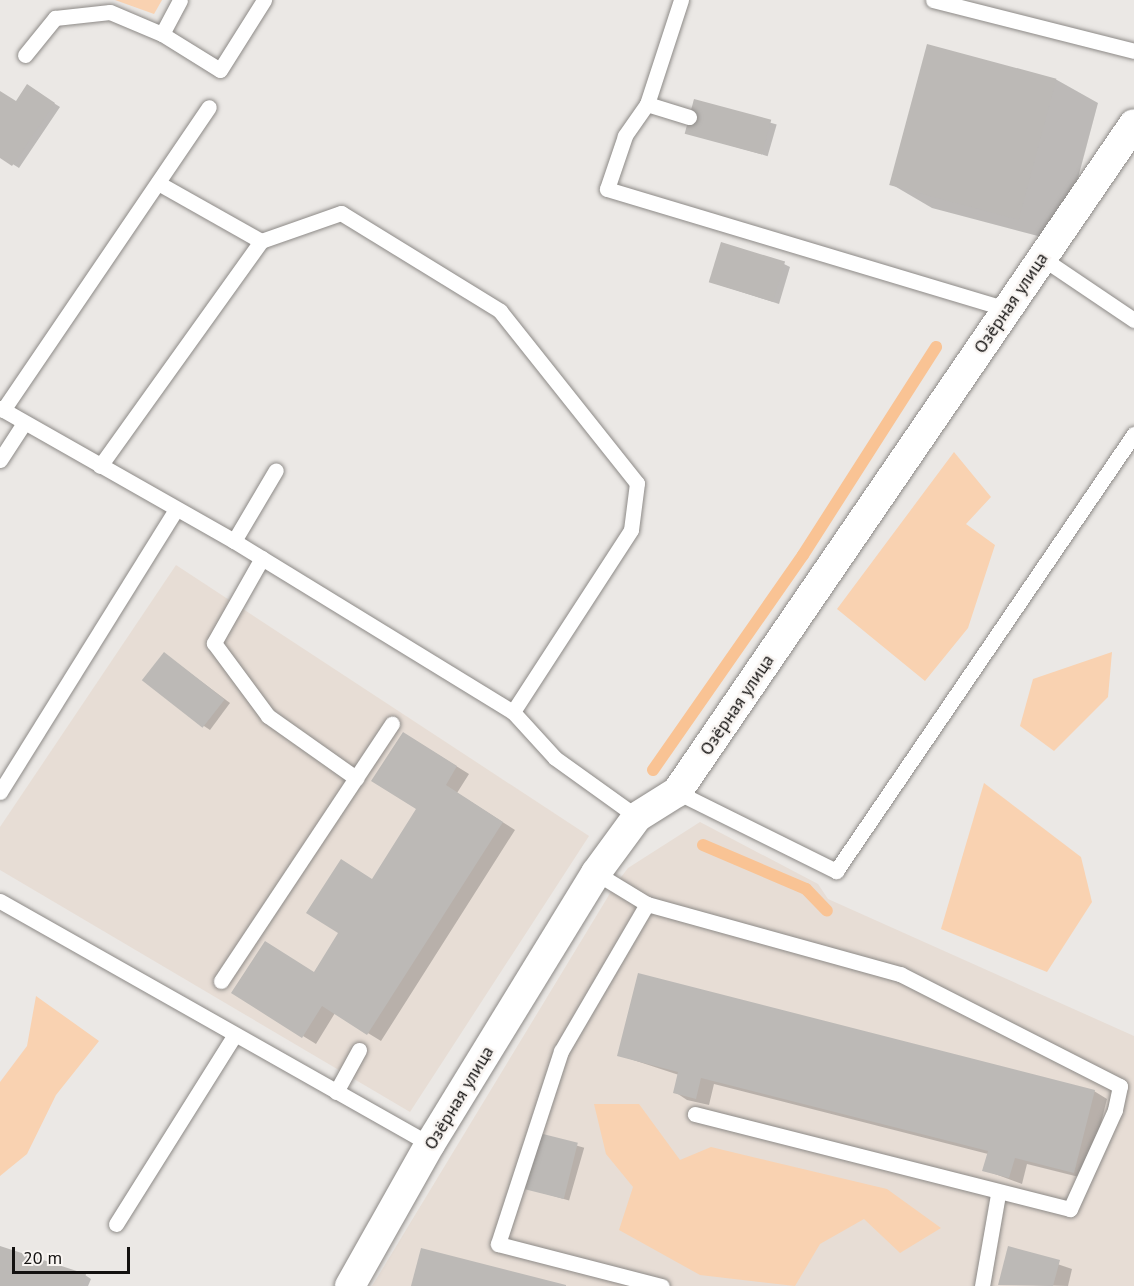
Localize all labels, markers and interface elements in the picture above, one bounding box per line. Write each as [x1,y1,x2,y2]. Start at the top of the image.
street label: Озёрная улица [969,248,1053,358]
street label: Озёрная улица [695,650,779,760]
street label: Озёрная улица [420,1042,498,1154]
scale bar [15,1235,134,1273]
text: 20 m [23,1246,62,1269]

